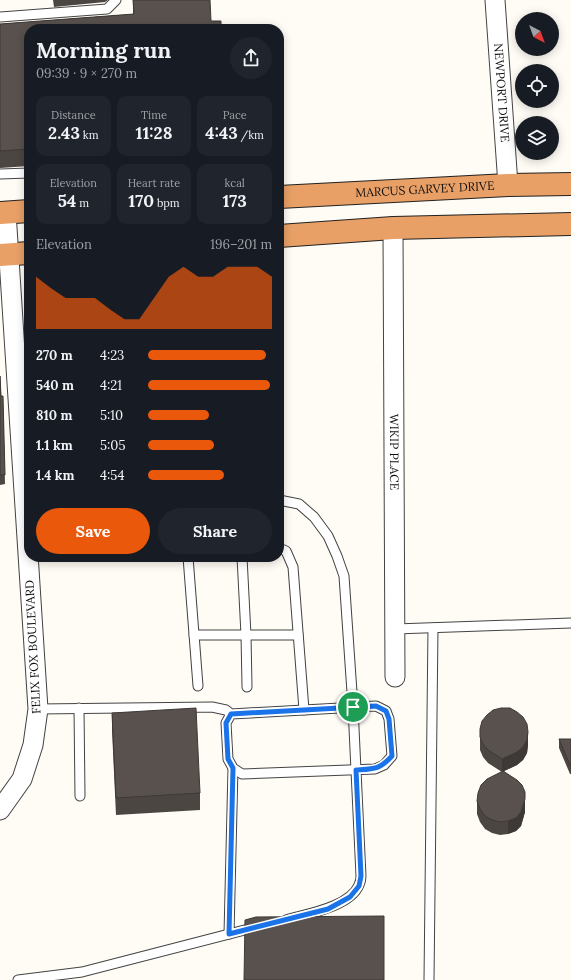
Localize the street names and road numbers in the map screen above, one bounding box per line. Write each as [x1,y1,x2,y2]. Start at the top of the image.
street label: NEWPORT DRIVE [491,43,513,143]
street label: MARCUS GARVEY DRIVE [355,178,495,200]
street label: WIKIP PLACE [387,414,402,490]
street label: FELIX FOX BOULEVARD [21,580,44,714]

